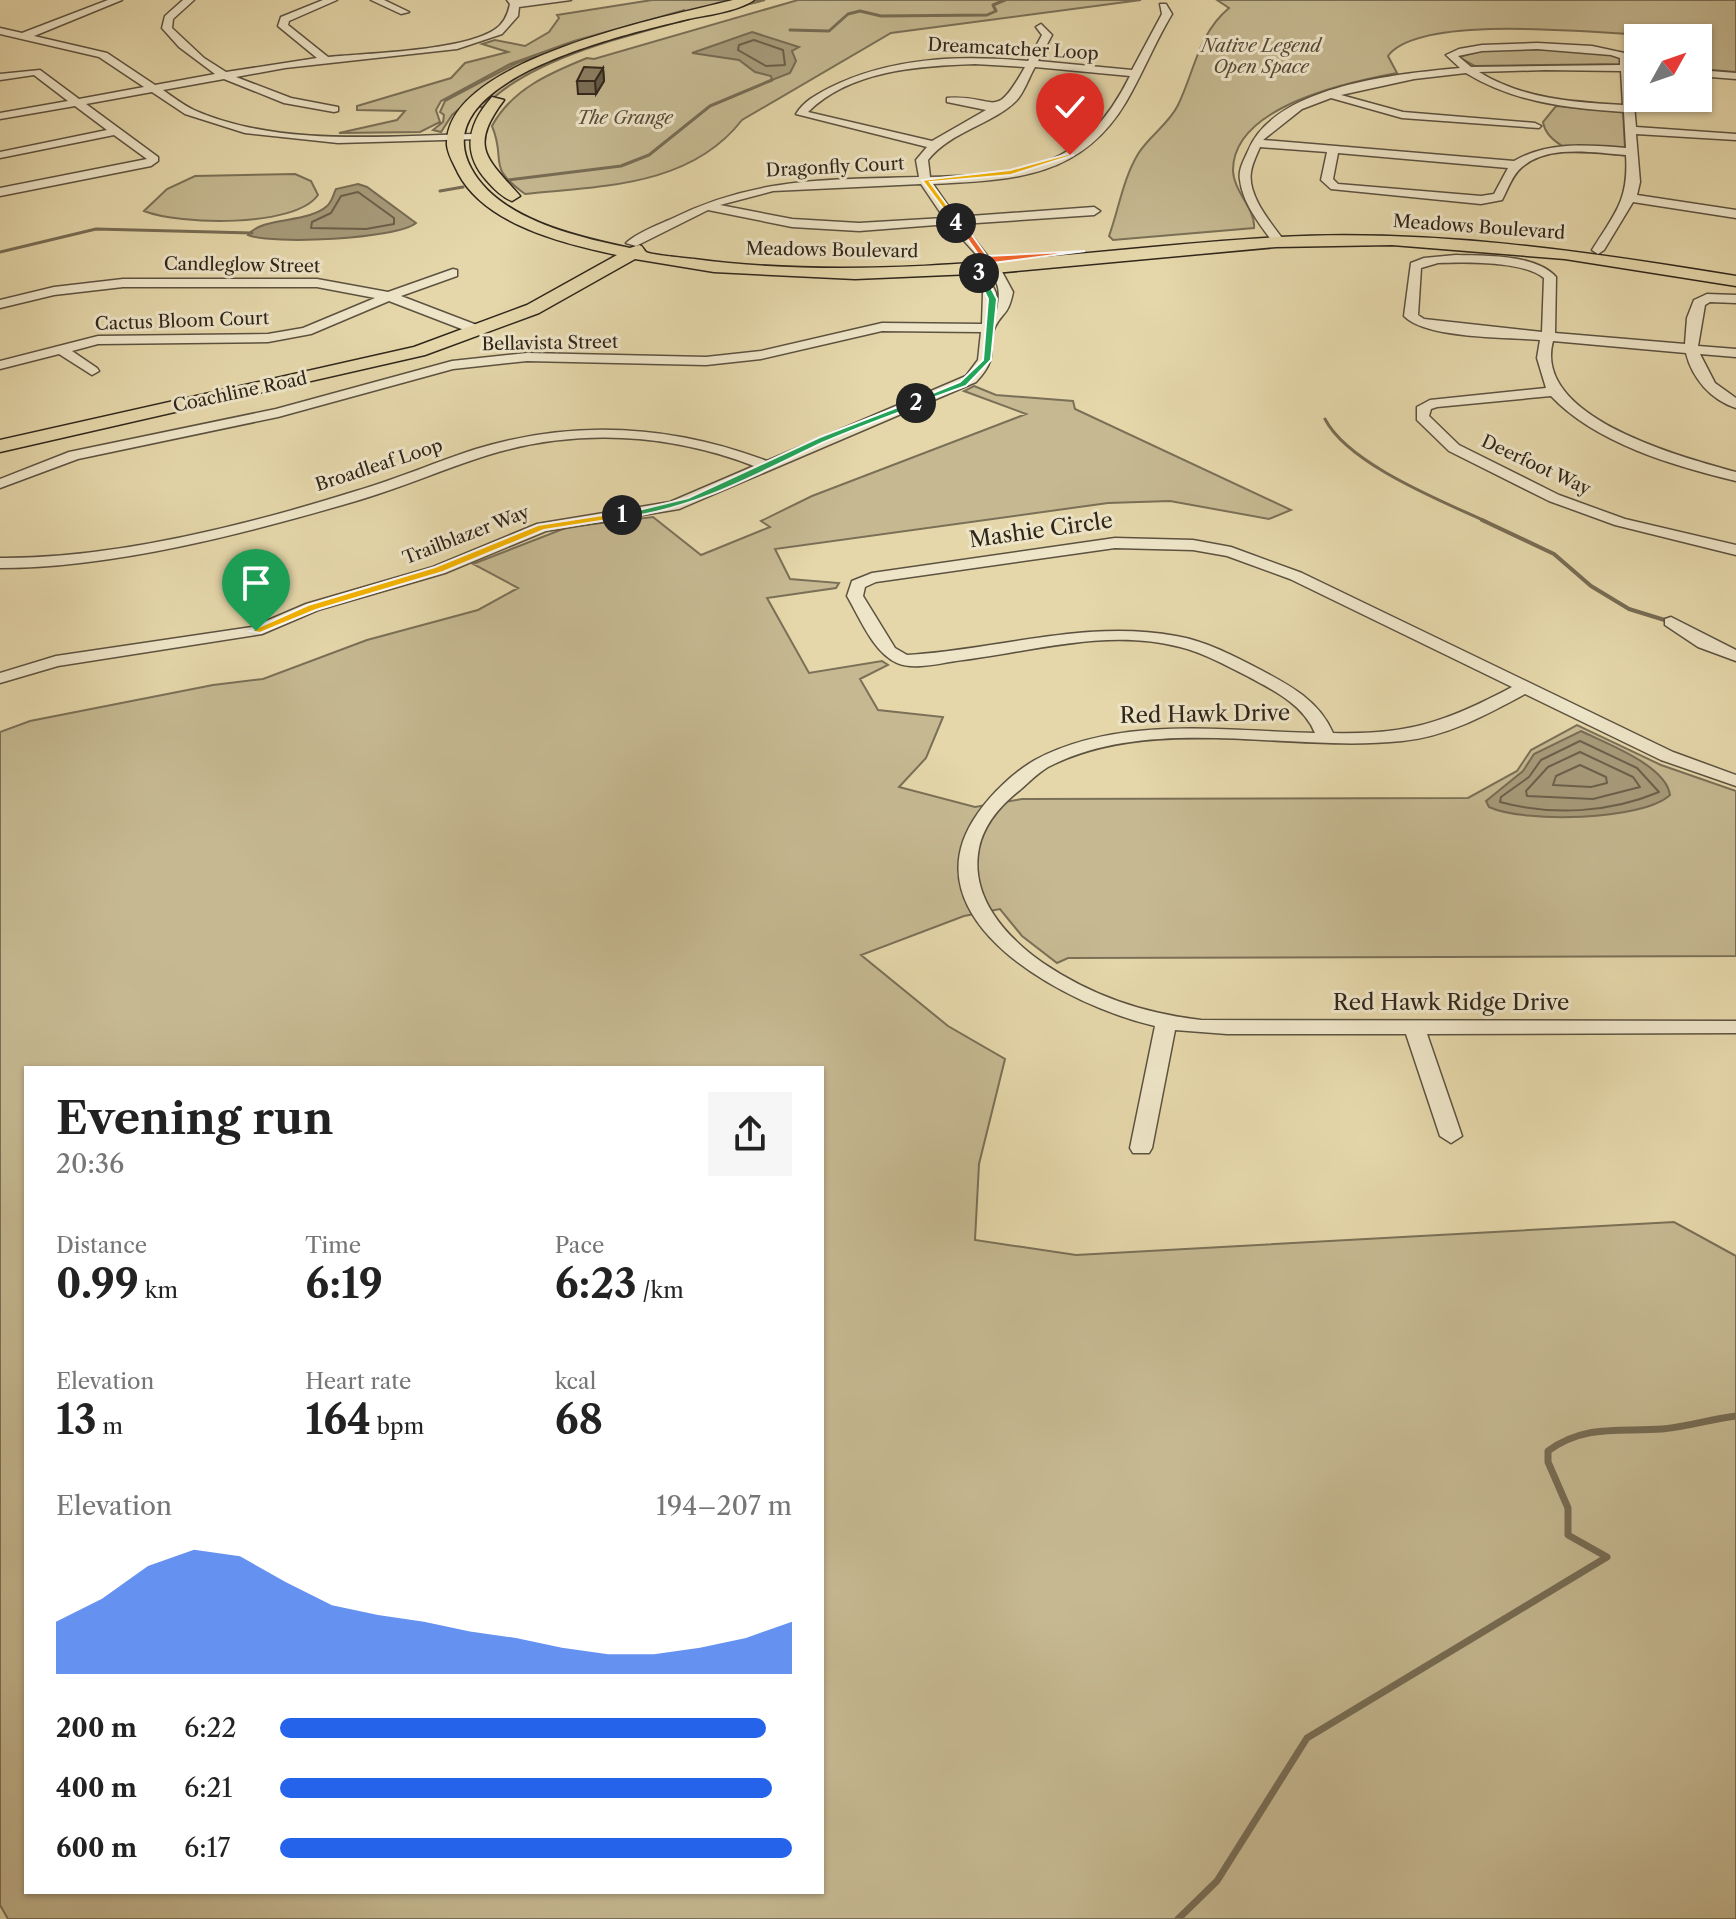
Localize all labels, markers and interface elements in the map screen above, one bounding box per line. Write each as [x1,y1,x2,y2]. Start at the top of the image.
north arrow [1624,24,1712,112]
map controls [1624,24,1712,112]
street label: Dreamcatcher Loop [927,34,1099,64]
park label: Native Legend Open Space [1199,35,1323,78]
pin [1036,73,1104,155]
icon: check [1048,85,1092,129]
park label: The Grange [577,107,674,129]
street label: Dragonfly Court [765,152,905,182]
pin: 4 [936,203,976,243]
text: 4 [949,209,963,236]
street label: Meadows Boulevard [1392,210,1566,244]
street label: Meadows Boulevard [745,237,919,263]
street label: Candleglow Street [164,253,321,277]
pin: 3 [959,253,999,293]
text: 3 [973,259,985,286]
street label: Cactus Bloom Court [95,307,270,335]
street label: Bellavista Street [481,331,619,355]
street label: Coachline Road [171,367,309,417]
pin: 2 [896,383,936,423]
text: 2 [910,389,923,416]
street label: Deerfoot Way [1478,430,1595,500]
street label: Broadleaf Loop [313,434,445,496]
pin: 1 [602,495,642,535]
street label: Trailblazer Way [400,500,533,569]
text: 1 [617,501,627,528]
street label: Mashie Circle [967,507,1115,553]
pin [222,549,290,631]
icon: arrive [234,561,278,605]
street label: Red Hawk Drive [1119,699,1291,729]
street label: Red Hawk Ridge Drive [1333,989,1569,1016]
text: Evening run [56,1091,333,1145]
button: share [708,1092,792,1176]
text: 20:36 [56,1148,124,1180]
text: Distance [56,1232,147,1259]
text: Time [305,1232,361,1259]
text: Pace [555,1232,604,1259]
text: 0.99 [56,1259,139,1308]
text: 6:19 [305,1259,383,1308]
text: 6:23 [555,1259,637,1308]
text: km [139,1277,178,1304]
text: /km [637,1277,684,1304]
text: Elevation [56,1368,154,1395]
text: Heart rate [305,1368,411,1395]
text: kcal [555,1368,596,1395]
text: 13 [56,1395,97,1444]
text: 164 [305,1395,371,1444]
text: 68 [555,1395,603,1444]
text: m [97,1413,123,1440]
text: bpm [371,1413,424,1440]
text: Elevation [56,1490,172,1522]
text: 194–207 m [656,1490,792,1522]
text: 200 m [56,1712,137,1744]
text: 6:22 [184,1712,236,1744]
text: 400 m [56,1772,137,1804]
text: 6:21 [184,1772,232,1804]
text: 600 m [56,1832,137,1864]
text: 6:17 [184,1832,230,1864]

